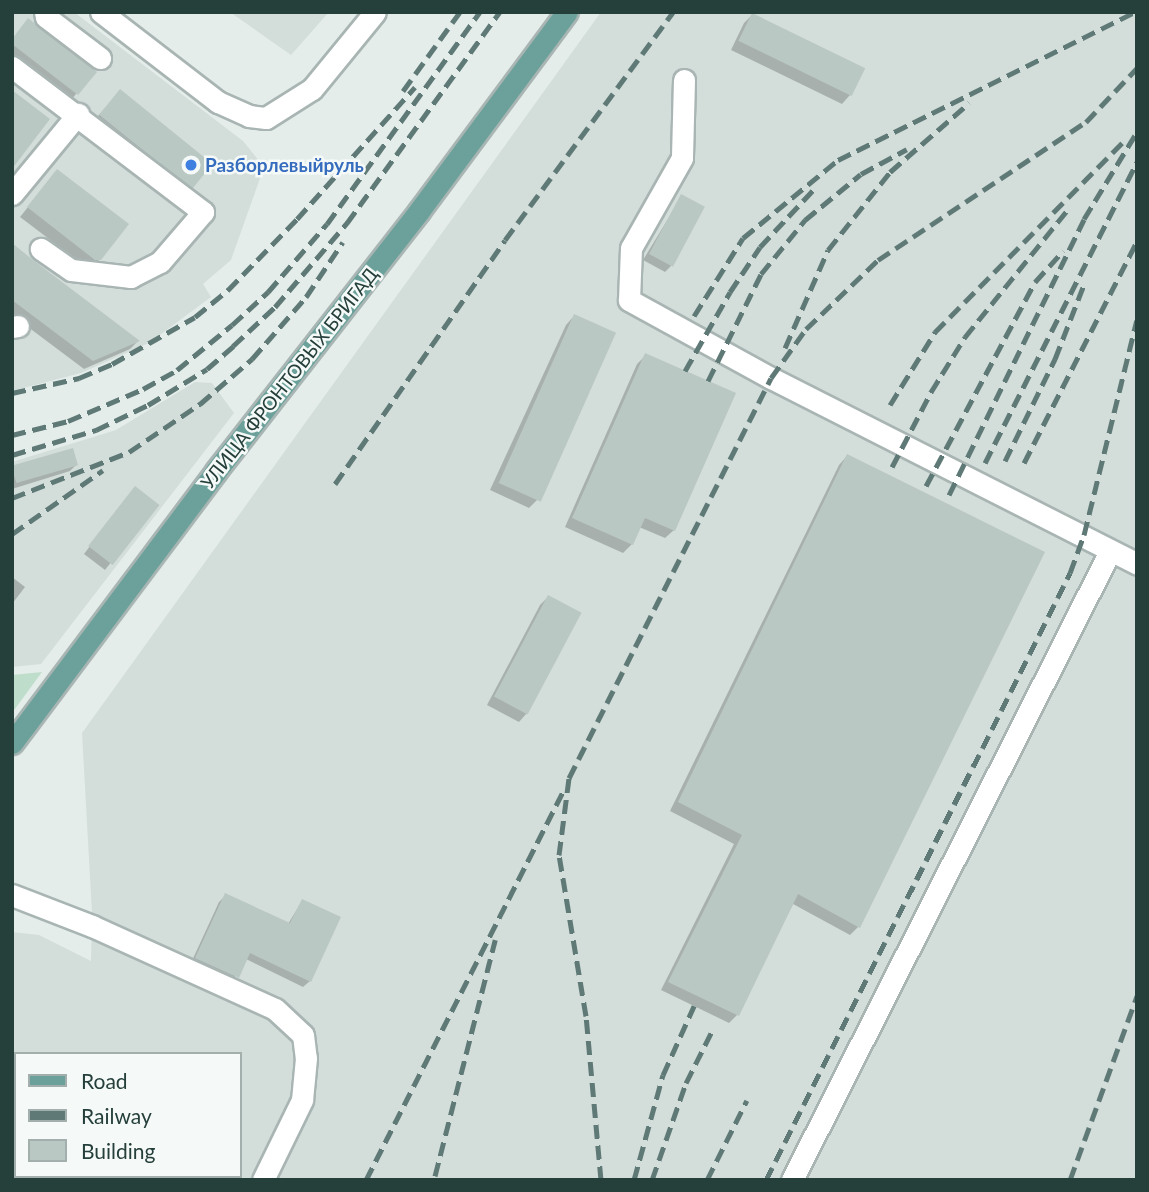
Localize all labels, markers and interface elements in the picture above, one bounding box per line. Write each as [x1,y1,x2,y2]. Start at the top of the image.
place label: Разборлевыйруль [205,154,364,176]
marker: Разборлевыйруль [183,157,199,173]
street label: УЛИЦА ФРОНТОВЫХ БРИГАД [196,263,382,493]
legend [14,1052,242,1178]
text: Road [81,1068,128,1093]
text: Railway [81,1103,152,1128]
text: Building [81,1138,156,1163]

